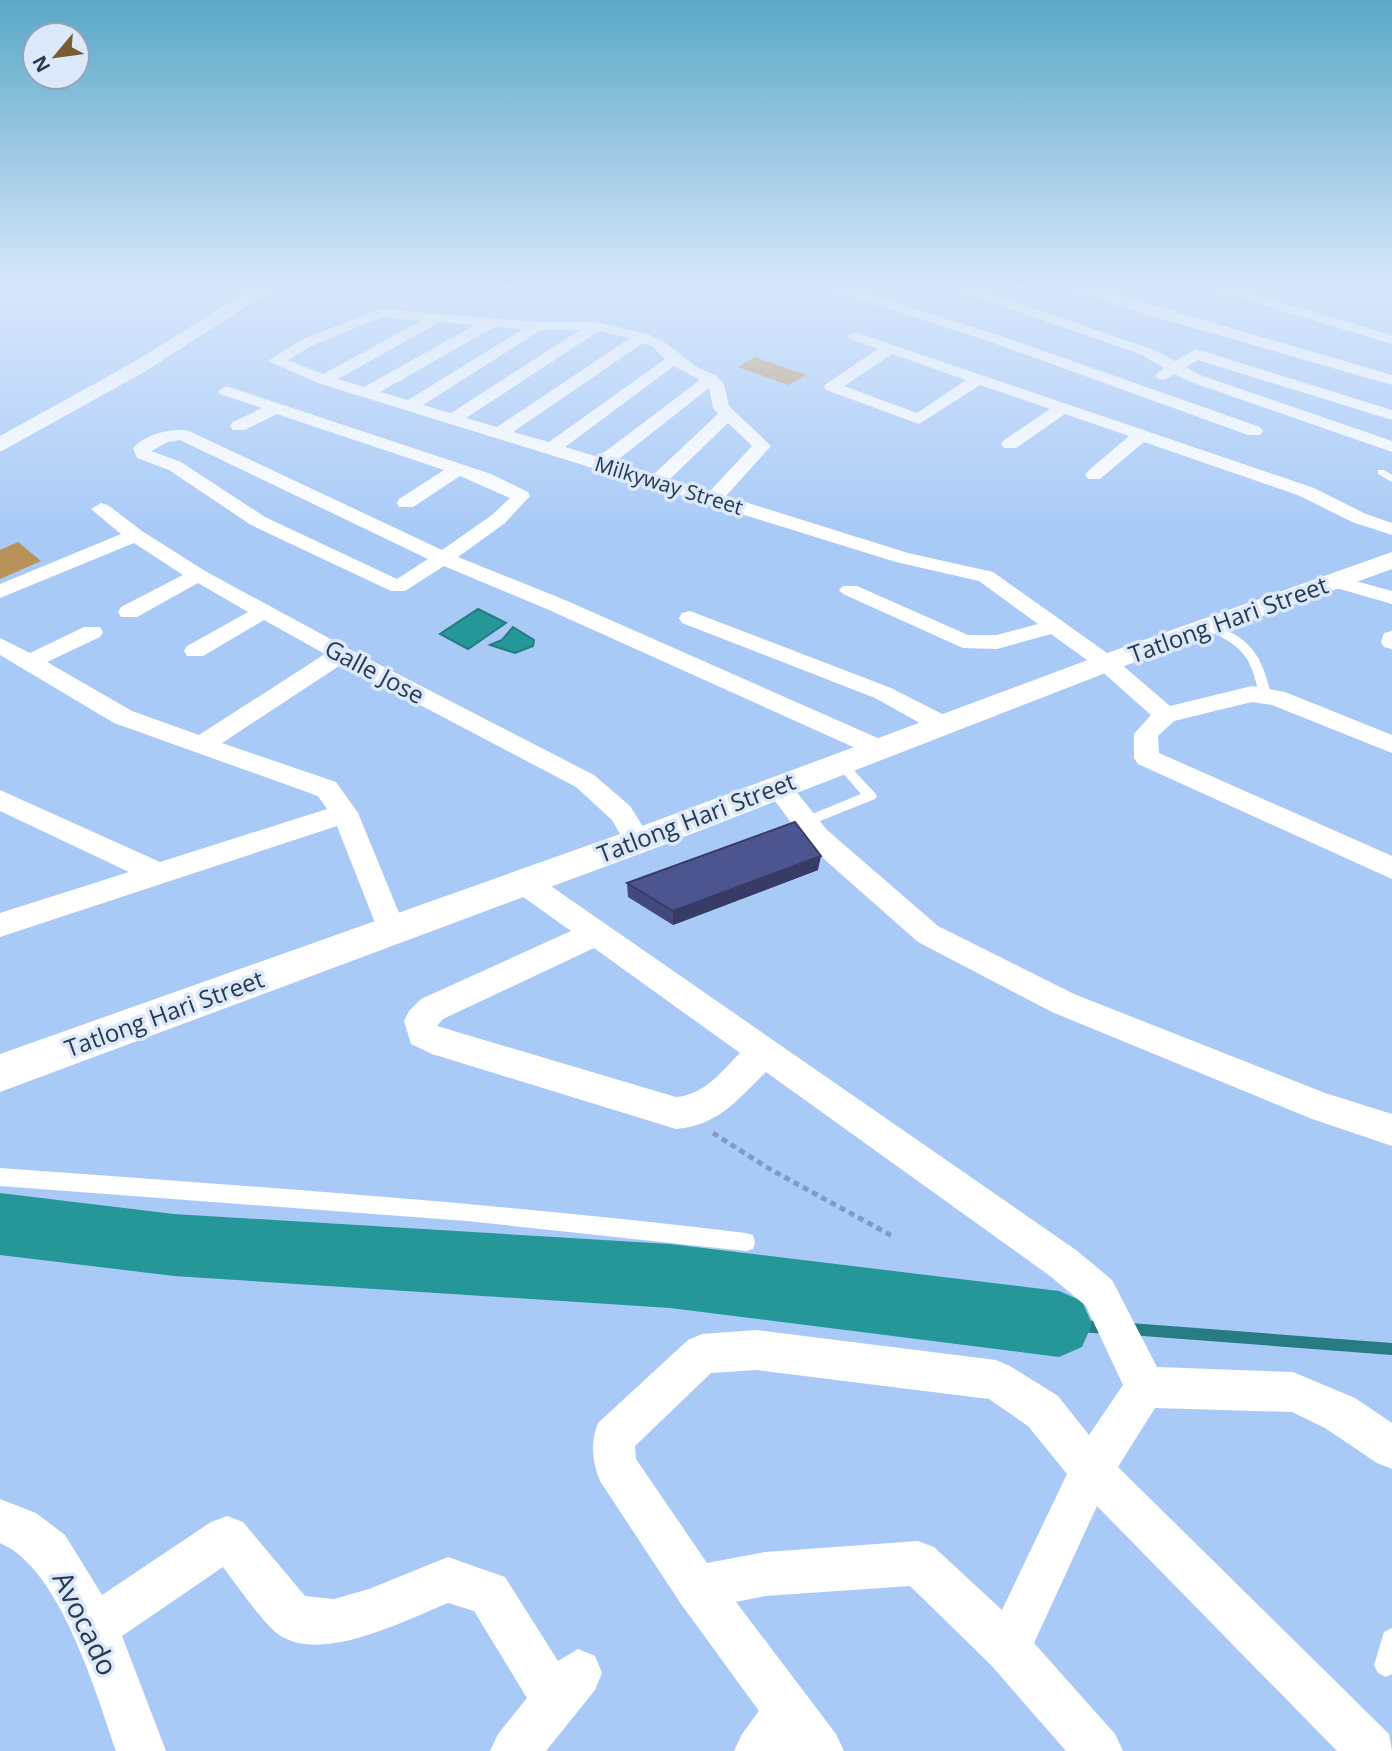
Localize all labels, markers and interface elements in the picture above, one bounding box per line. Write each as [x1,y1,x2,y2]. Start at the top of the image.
north arrow [21,21,91,91]
text: N [26,51,56,77]
street label: Milkyway Street [591,449,747,521]
street label: Tatlong Hari Street [1124,568,1332,670]
street label: Galle Jose [319,631,431,711]
street label: Tatlong Hari Street [592,764,800,870]
street label: Tatlong Hari Street [60,962,268,1064]
street label: Avocado [44,1565,128,1681]

